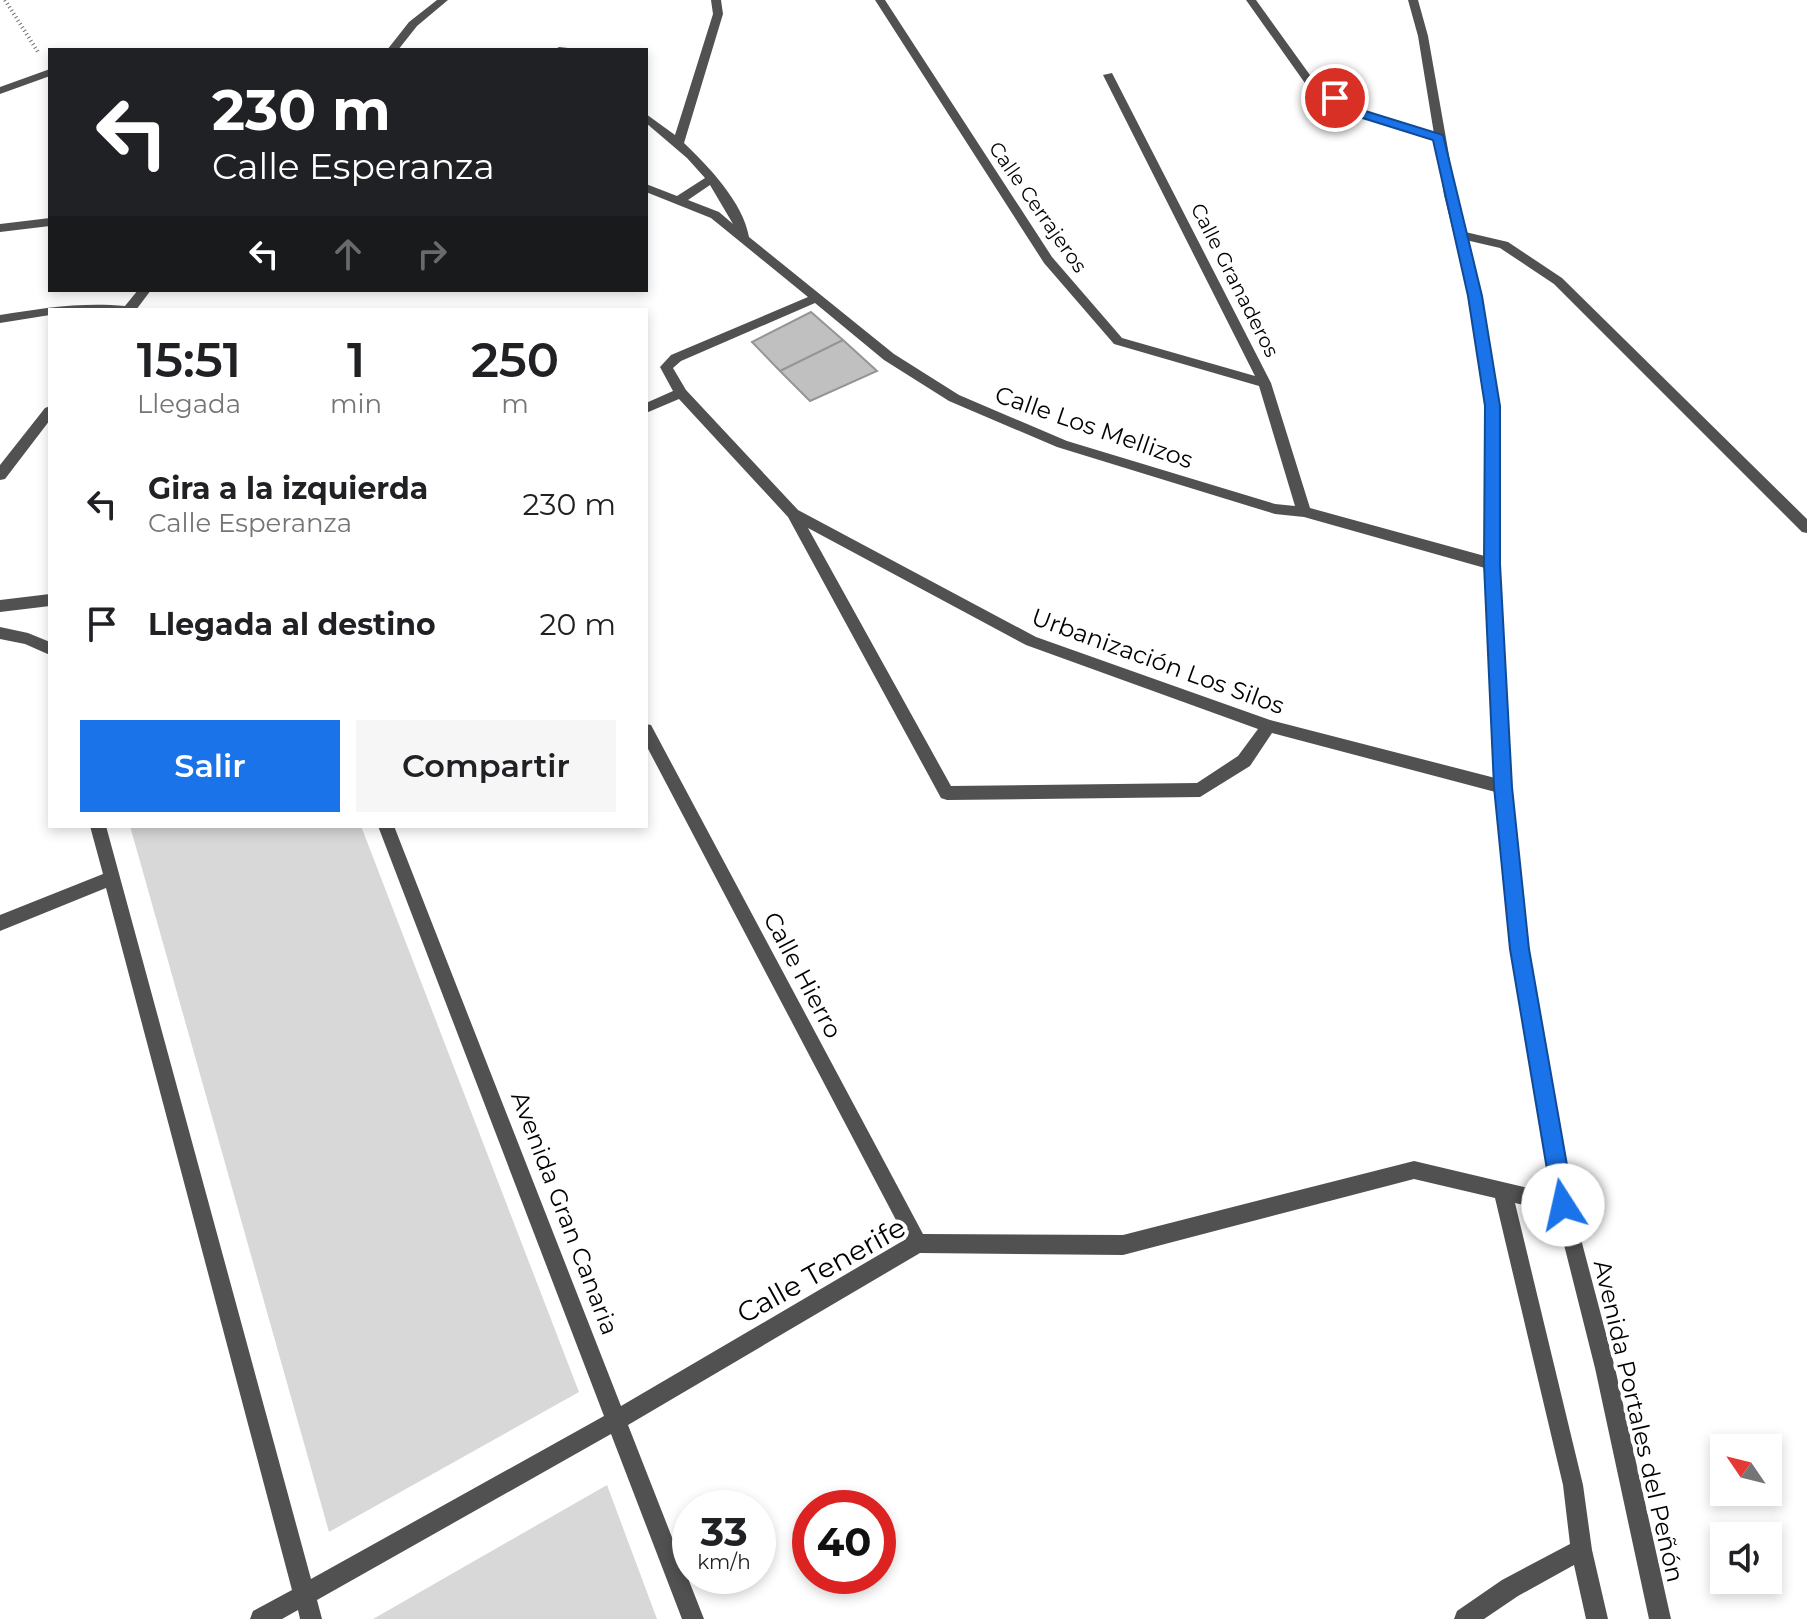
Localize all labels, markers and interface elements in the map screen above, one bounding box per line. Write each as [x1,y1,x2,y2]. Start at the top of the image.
pin [1301,64,1369,132]
text: 230 m [212,76,391,144]
icon: arrive [1313,76,1357,120]
icon: left [80,80,184,184]
street label: Calle Cerrajeros [984,137,1092,277]
text: Calle Esperanza [212,144,495,188]
street label: Calle Granaderos [1186,199,1284,361]
icon: left [242,232,286,276]
icon: ahead [326,232,370,276]
icon: right [410,232,454,276]
text: 15:51 [137,331,241,389]
text: 1 [347,331,365,389]
text: 250 [471,331,559,389]
street label: Calle Los Mellizos [991,380,1197,474]
text: Llegada [137,388,241,420]
text: min [330,388,382,420]
text: m [501,388,529,420]
text: Gira a la izquierda [148,470,428,507]
icon: left [80,482,124,526]
text: 230 m [522,486,616,523]
text: Calle Esperanza [148,507,352,539]
icon: arrive [80,602,124,646]
street label: Urbanización Los Silos [1028,602,1288,720]
text: Llegada al destino [148,606,436,643]
text: 20 m [539,606,616,643]
button: Salir [80,720,340,812]
button: Compartir [356,720,616,812]
street label: Calle Hierro [758,907,848,1043]
street label: Avenida Gran Canaria [505,1087,625,1339]
position arrow [1521,1163,1605,1247]
street label: Calle Tenerife [731,1210,911,1330]
street label: Avenida Portales del Peñón [1588,1257,1690,1585]
north arrow [1710,1434,1782,1506]
map controls [1710,1434,1782,1594]
speed limit sign: 40 [792,1490,896,1594]
text: 33 [700,1507,748,1556]
button: sound [1710,1522,1782,1594]
text: km/h [697,1550,751,1574]

